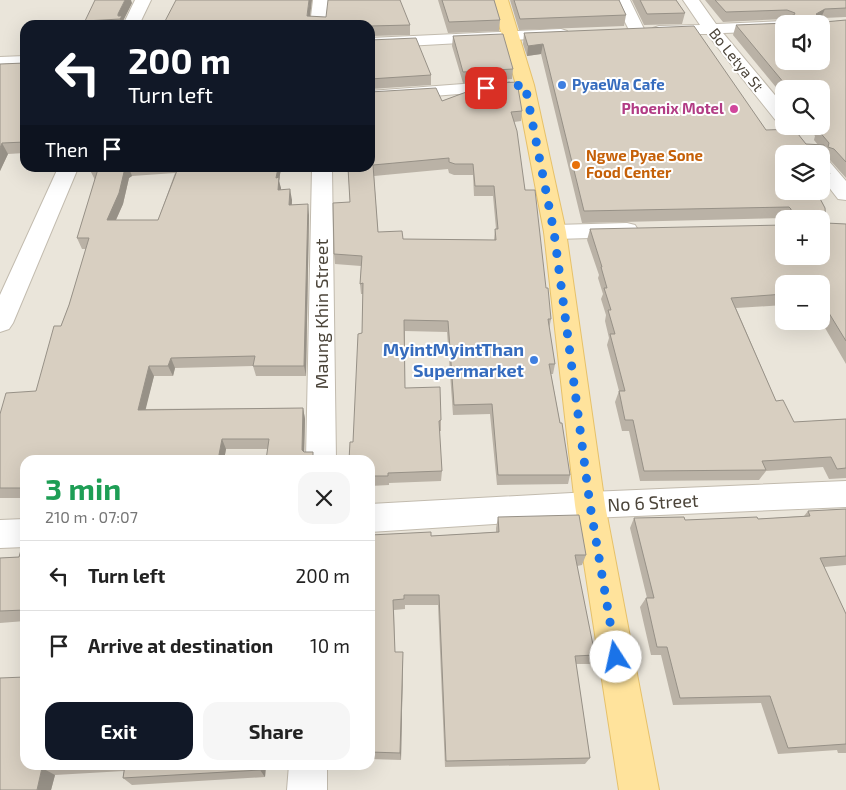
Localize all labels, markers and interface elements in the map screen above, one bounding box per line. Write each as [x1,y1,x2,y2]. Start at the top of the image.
map controls [775,15,830,330]
button: sound [775,15,830,70]
street label: Bo Letya St [706,24,768,95]
text: 200 m [128,39,231,81]
icon: left [45,40,110,105]
pin [465,67,507,109]
icon: arrive [472,74,500,102]
place label: PyaeWa Cafe [572,75,665,94]
marker: PyaeWa Cafe [556,79,568,91]
button: search [775,80,830,135]
text: Turn left [128,81,213,107]
place label: Phoenix Motel [621,99,724,117]
marker: Phoenix Motel [728,103,740,115]
icon: arrive [98,135,126,163]
text: Then [45,138,88,161]
button: layers [775,145,830,200]
place label: Ngwe Pyae Sone Food Center [586,146,703,181]
marker: Ngwe Pyae Sone Food Center [570,159,582,171]
button: + [775,210,830,265]
street label: Maung Khin Street [310,239,332,389]
button: − [775,275,830,330]
place label: MyintMyintThan Supermarket [383,338,525,381]
marker: MyintMyintThan Supermarket [528,354,540,366]
text: 3 min [45,470,121,506]
button: close [298,472,350,524]
street label: No 6 Street [607,489,699,515]
text: 210 m · 07:07 [45,507,138,526]
icon: left [45,562,73,590]
text: Turn left [88,564,165,587]
text: 200 m [296,564,350,587]
position arrow [589,630,641,682]
icon: arrive [45,632,73,660]
text: Arrive at destination [88,634,273,657]
text: 10 m [310,634,350,657]
button: Exit [45,702,193,760]
button: Share [203,702,350,760]

